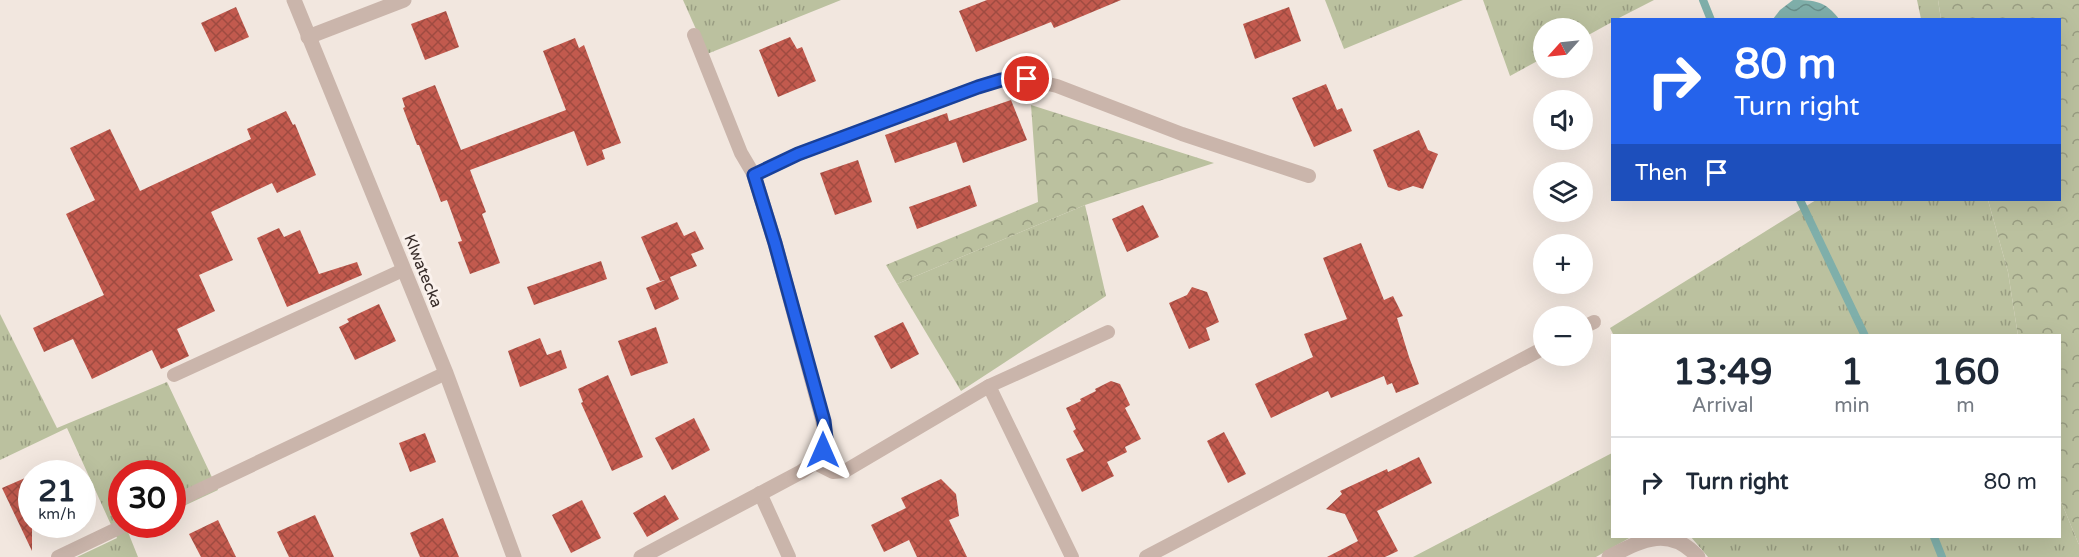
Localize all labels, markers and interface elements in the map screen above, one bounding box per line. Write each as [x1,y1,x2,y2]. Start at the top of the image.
north arrow [1533,18,1593,78]
map controls [1533,18,1593,366]
text: 80 m [1734,39,1836,90]
icon: right [1635,42,1713,120]
pin [1001,53,1052,104]
icon: arrive [1010,62,1043,95]
button: sound [1533,90,1593,150]
text: Turn right [1734,90,1860,123]
icon: arrive [1700,156,1733,189]
text: Then [1635,160,1688,186]
button: layers [1533,162,1593,222]
street label: Klwatecka [399,231,447,311]
button: + [1533,234,1593,294]
button: − [1533,306,1593,366]
text: 13:49 [1673,351,1773,394]
text: 1 [1841,351,1863,394]
text: 160 [1931,351,1999,394]
text: Arrival [1692,394,1754,418]
text: min [1834,394,1870,418]
text: m [1956,394,1975,418]
position arrow [791,418,855,482]
speed limit sign: 30 [108,460,186,538]
icon: right [1635,466,1668,499]
text: Turn right [1686,469,1788,495]
text: 80 m [1983,469,2037,495]
text: 21 [38,473,76,510]
text: km/h [38,505,76,523]

